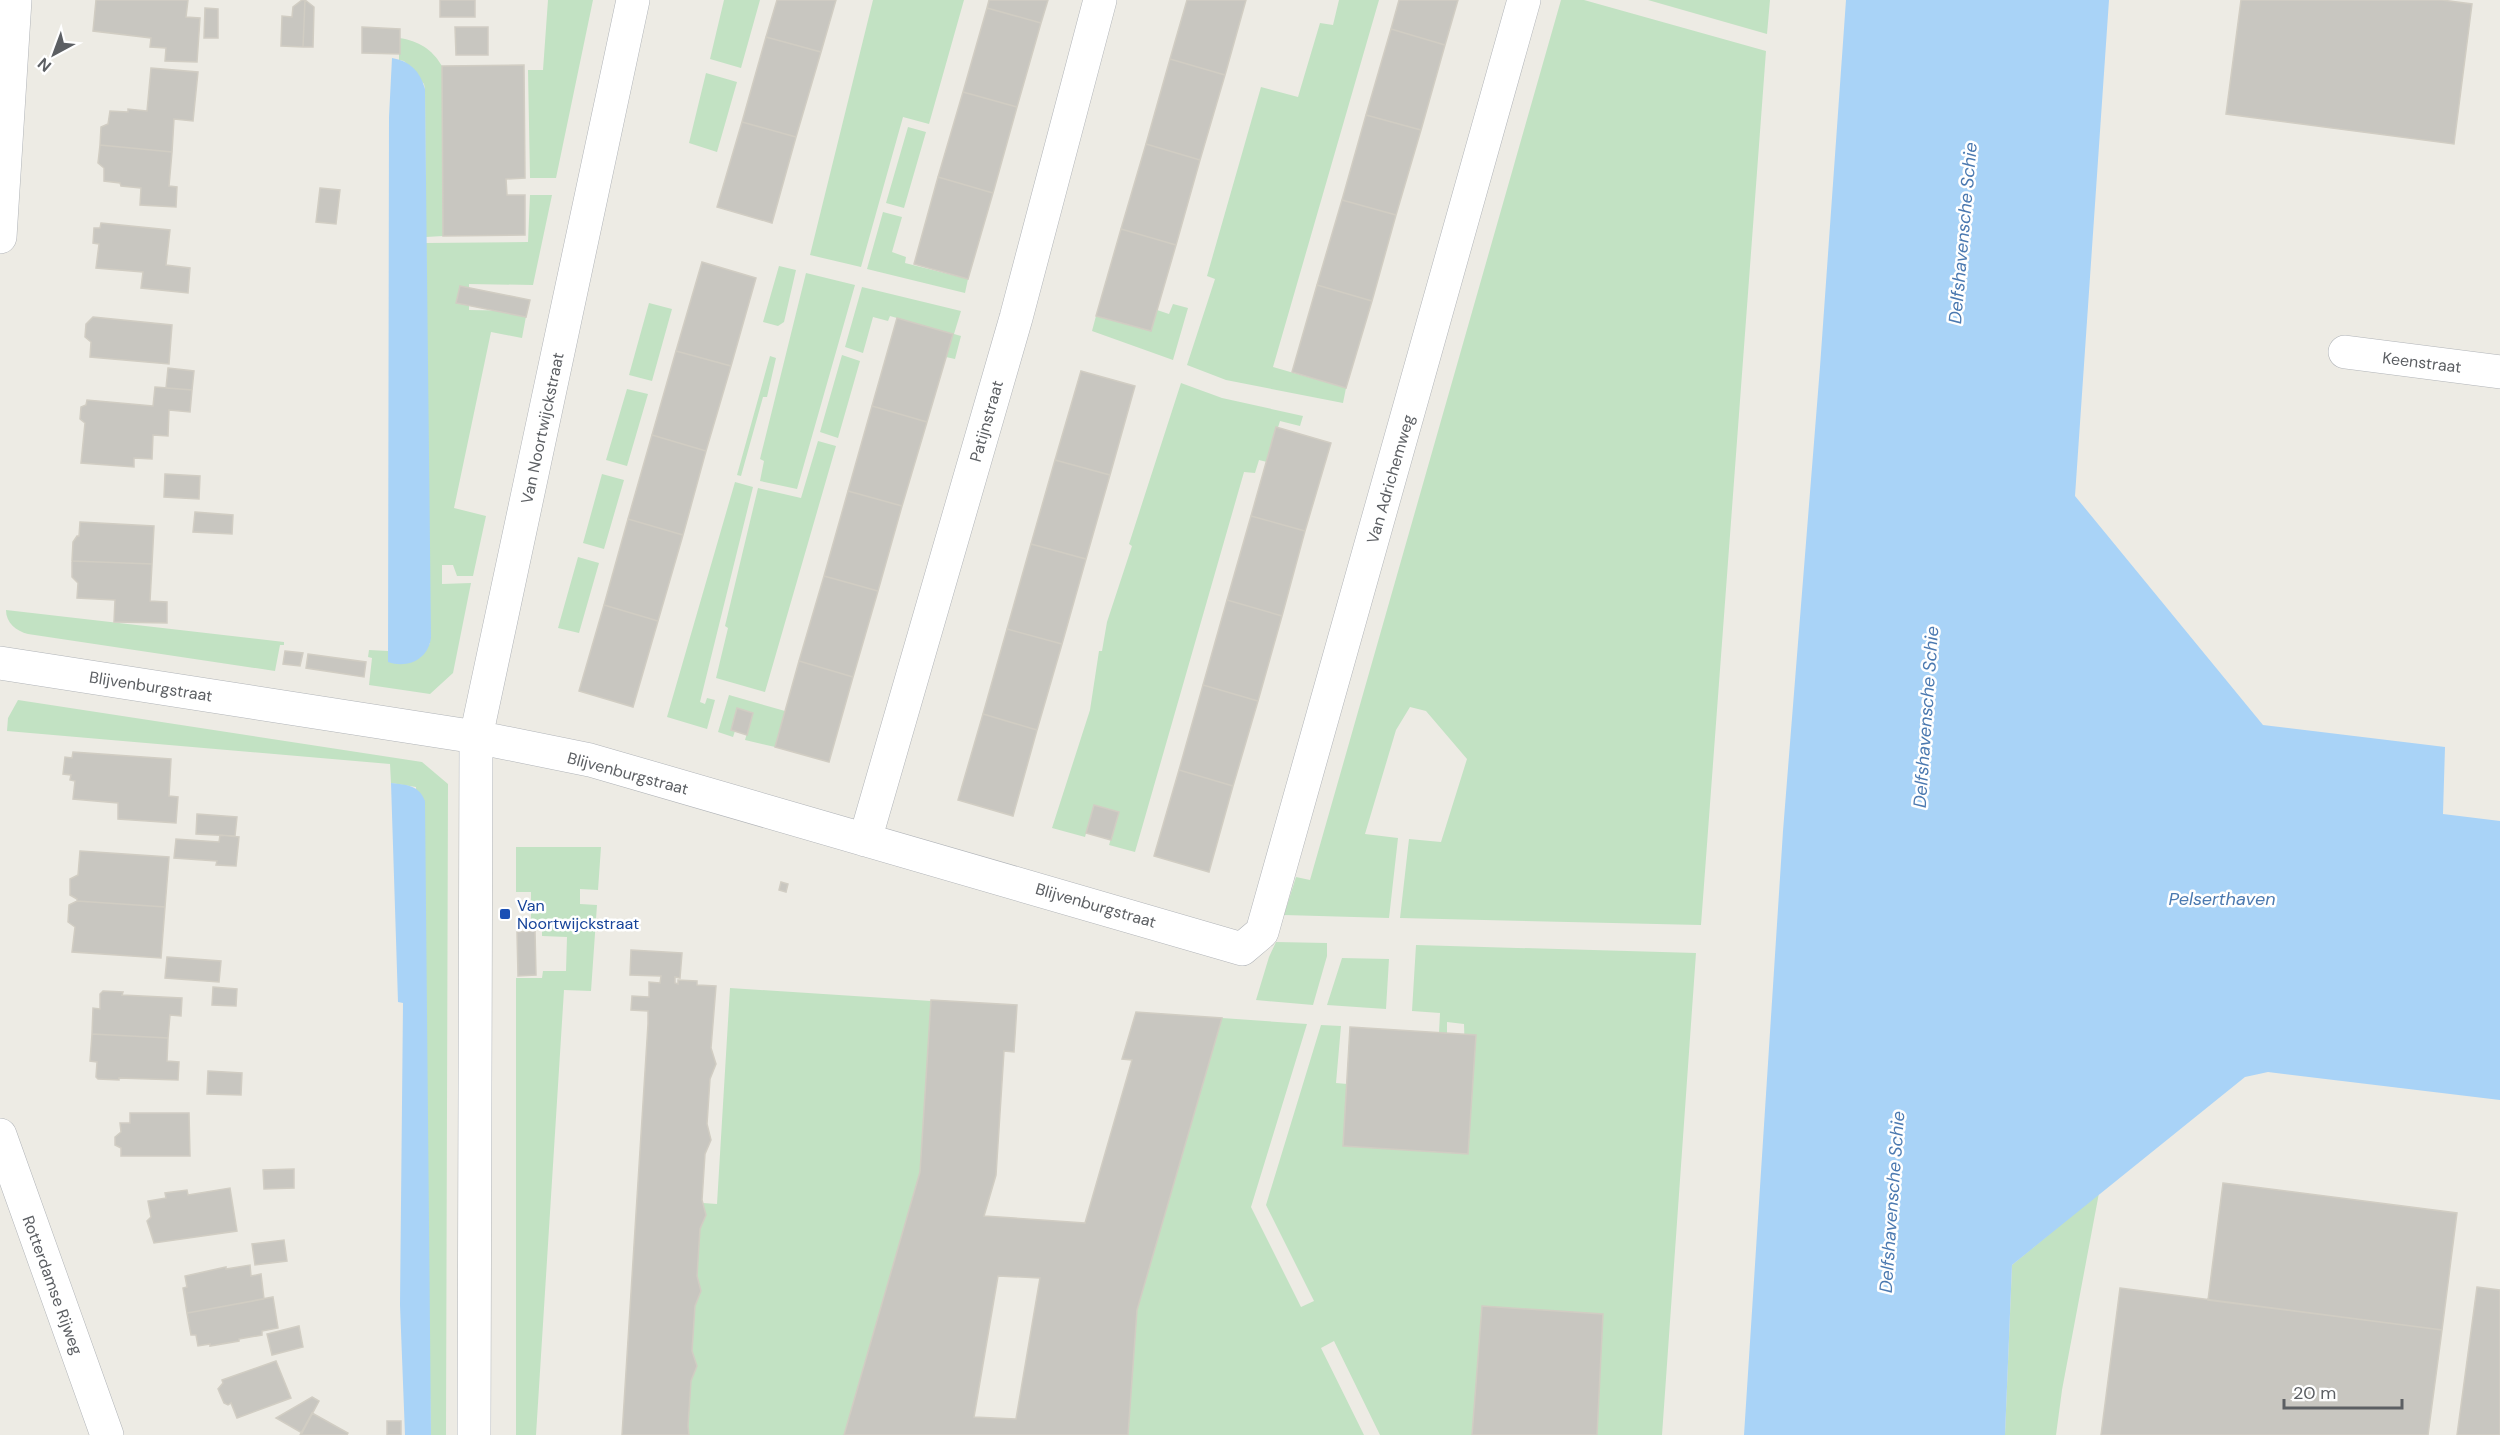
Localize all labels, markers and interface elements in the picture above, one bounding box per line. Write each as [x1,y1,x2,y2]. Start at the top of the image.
north arrow [24,24,84,84]
text: N [33,53,56,77]
water label: Delfshavensche Schie [1943,141,1983,325]
street label: Keenstraat [2381,347,2463,378]
street label: Van Noortwijckstraat [516,351,569,506]
street label: Patijnstraat [965,378,1008,464]
street label: Van Adrichemweg [1362,412,1419,546]
water label: Delfshavensche Schie [1908,625,1944,809]
street label: Blijvenburgstraat [88,666,214,707]
street label: Blijvenburgstraat [565,747,691,800]
street label: Blijvenburgstraat [1033,878,1159,933]
water label: Pelserthaven [2169,887,2275,911]
place label: Van Noortwijckstraat [517,895,639,934]
marker: Van Noortwijckstraat [498,907,512,921]
water label: Delfshavensche Schie [1874,1110,1910,1294]
street label: Rotterdamse Rijweg [18,1213,88,1358]
scale bar [2284,1372,2402,1410]
text: 20 m [2293,1381,2336,1405]

